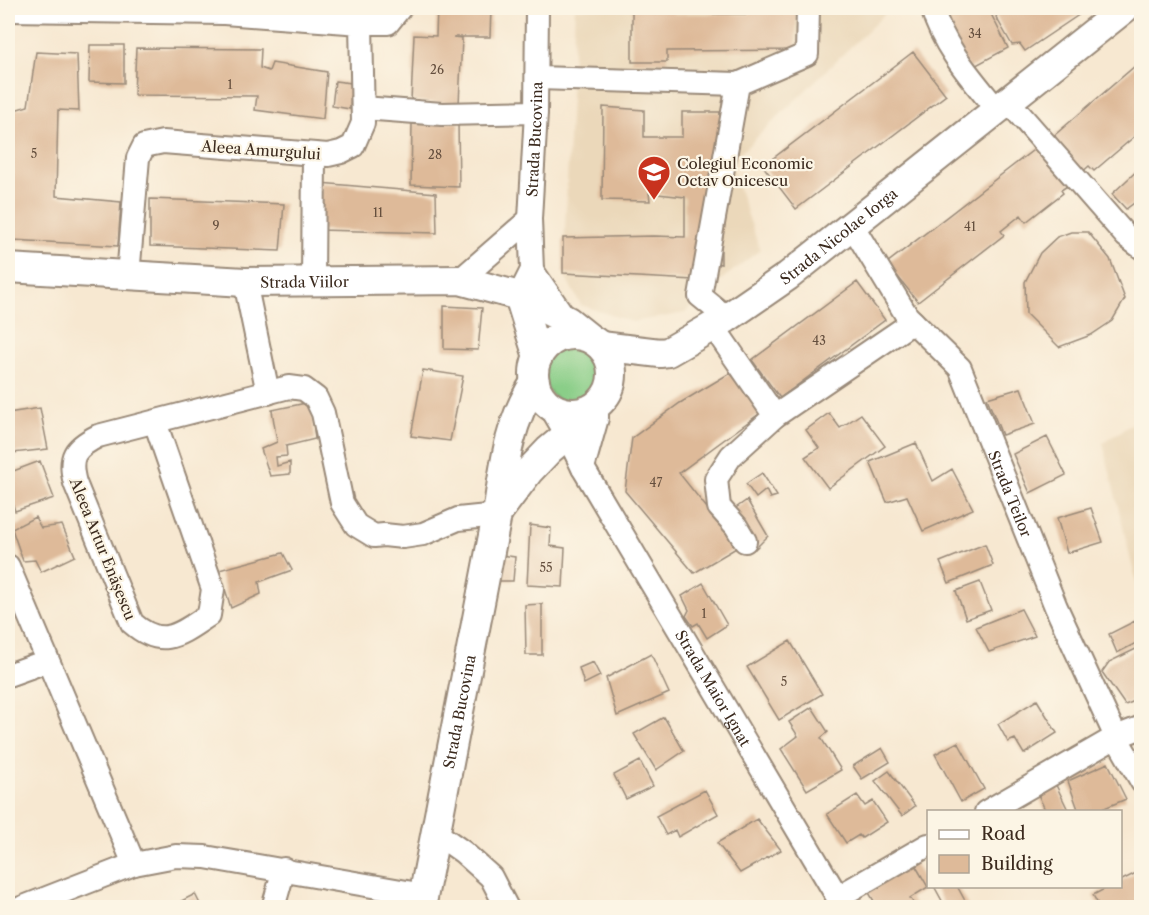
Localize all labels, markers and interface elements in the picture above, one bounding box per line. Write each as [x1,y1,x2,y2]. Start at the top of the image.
house number: 34 [968,26,982,41]
house number: 26 [430,62,444,77]
house number: 1 [227,77,233,92]
street label: Strada Bucovina [522,81,546,198]
street label: Aleea Amurgului [200,136,322,164]
house number: 5 [31,146,37,161]
house number: 28 [428,147,442,162]
school or university icon: Colegiul Economic Octav Onicescu [636,154,672,201]
place label: Colegiul Economic Octav Onicescu [677,154,813,190]
street label: Strada Nicolae Iorga [776,183,901,288]
house number: 11 [373,205,383,220]
house number: 9 [212,218,220,233]
house number: 41 [964,219,976,234]
street label: Strada Viilor [260,272,350,291]
house number: 43 [812,333,826,348]
street label: Strada Teilor [985,448,1037,540]
street label: Aleea Artur Enășescu [65,474,140,623]
house number: 47 [650,475,663,490]
house number: 55 [539,560,553,575]
house number: 1 [701,606,707,621]
street label: Strada Maior Ignat [672,626,756,750]
street label: Strada Bucovina [439,653,479,770]
house number: 5 [781,674,787,689]
legend [927,810,1122,888]
text: Road [981,823,1026,845]
text: Building [981,853,1053,875]

